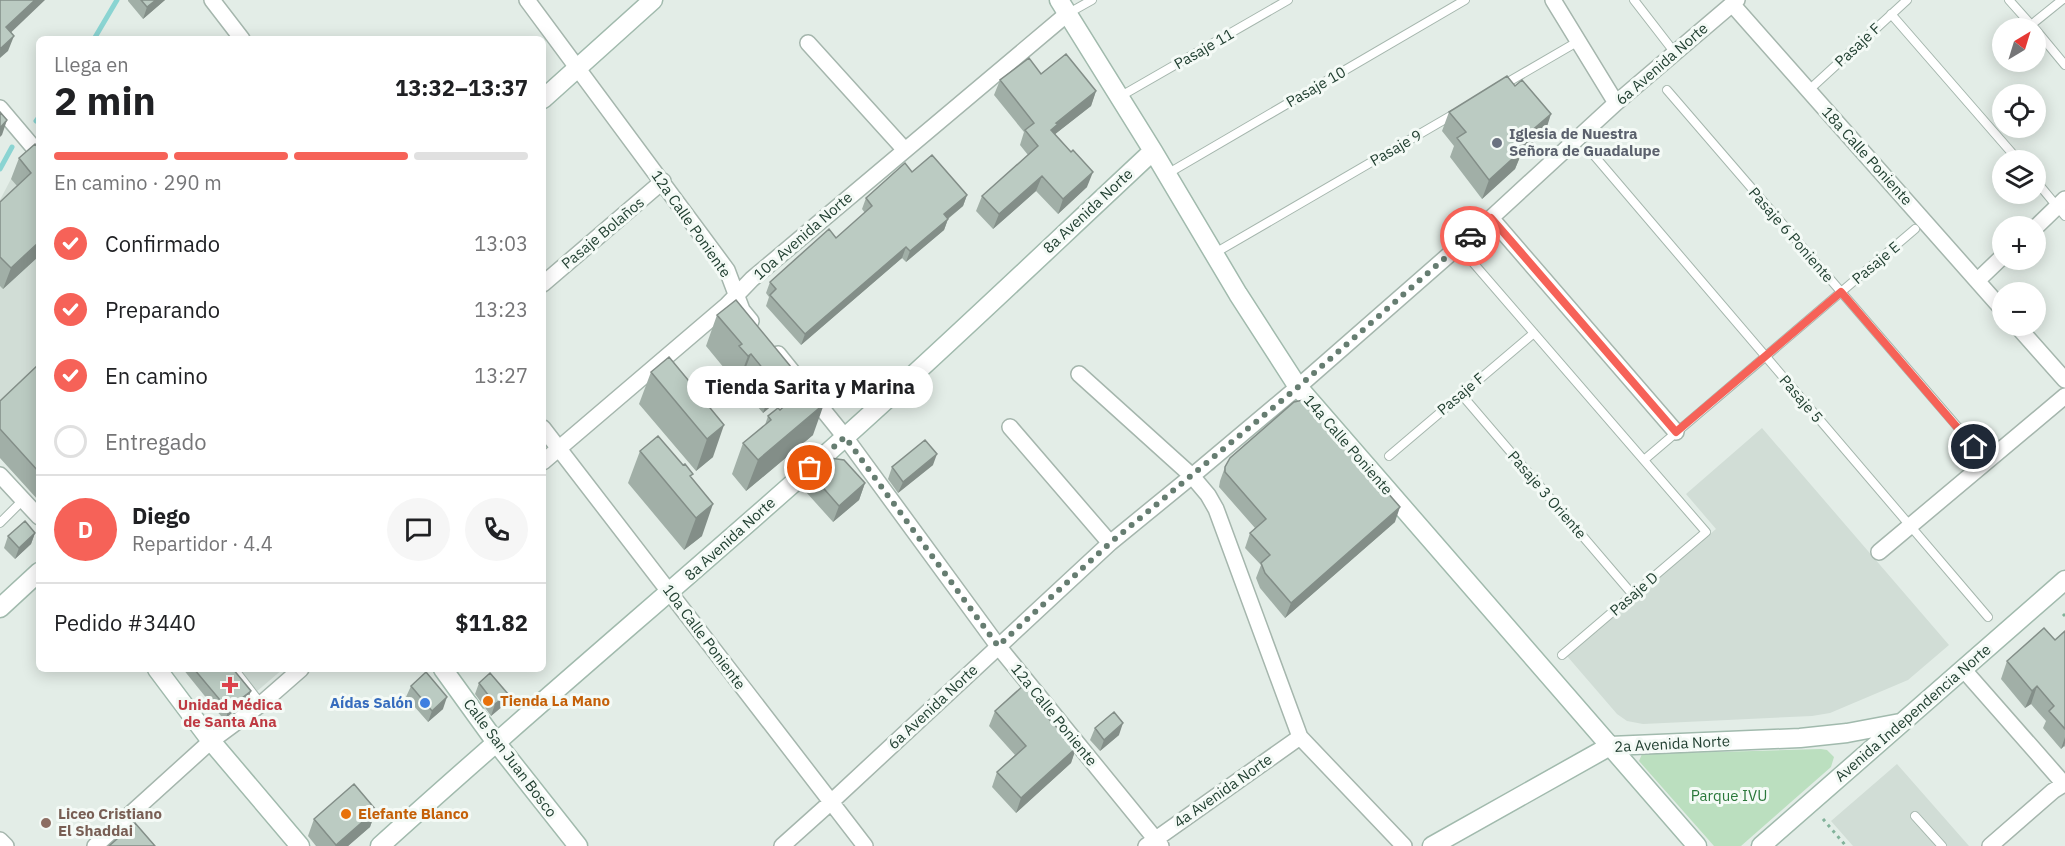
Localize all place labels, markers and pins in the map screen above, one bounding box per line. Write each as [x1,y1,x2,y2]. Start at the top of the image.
place label: Iglesia de Nuestra Señora de Guadalupe [1509,124,1660,160]
marker: Iglesia de Nuestra Señora de Guadalupe [1490,136,1504,150]
callout: Tienda Sarita y Marina [687,366,933,408]
pin [1948,421,1999,472]
pin [784,442,835,493]
marker: Unidad Médica de Santa Ana [221,676,239,694]
place label: Tienda La Mano [500,691,610,710]
place label: Aídas Salón [330,693,413,712]
marker: Tienda La Mano [481,694,495,708]
place label: Unidad Médica de Santa Ana [178,695,283,731]
marker: Aídas Salón [418,696,432,710]
place label: Liceo Cristiano El Shaddai [58,804,162,840]
place label: Elefante Blanco [358,804,469,823]
marker: Elefante Blanco [339,807,353,821]
marker: Liceo Cristiano El Shaddai [39,816,53,830]

